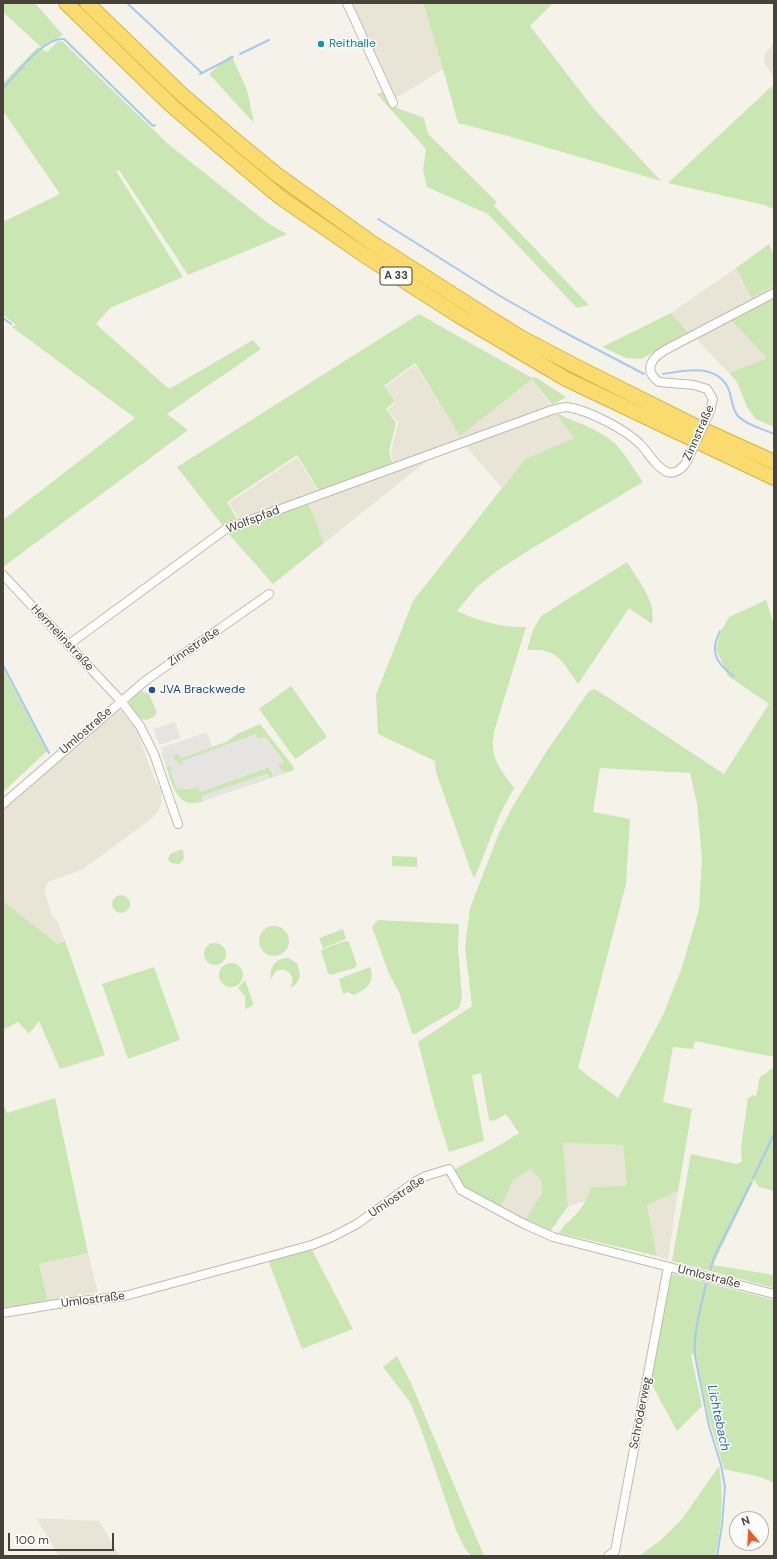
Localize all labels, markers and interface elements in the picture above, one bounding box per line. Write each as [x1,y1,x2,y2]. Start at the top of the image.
place label: Reithalle [329,37,376,51]
marker: Reithalle [316,39,326,49]
road number: A 33 [380,267,412,285]
street label: Zinnstraße [680,403,718,463]
street label: Wolfspfad [224,503,282,537]
street label: Hermelinstraße [28,602,96,674]
street label: Zinnstraße [165,624,223,670]
place label: JVA Brackwede [160,683,245,697]
marker: JVA Brackwede [147,685,157,695]
street label: Umlostraße [57,704,115,758]
street label: Umlostraße [366,1173,428,1221]
street label: Umlostraße [676,1262,742,1292]
street label: Umlostraße [60,1289,126,1311]
street label: Schröderweg [627,1376,655,1450]
water label: Lichtebach [703,1383,733,1453]
north arrow [729,1511,769,1551]
text: N [739,1513,751,1529]
scale bar [10,1525,116,1551]
text: 100 m [15,1532,49,1548]

